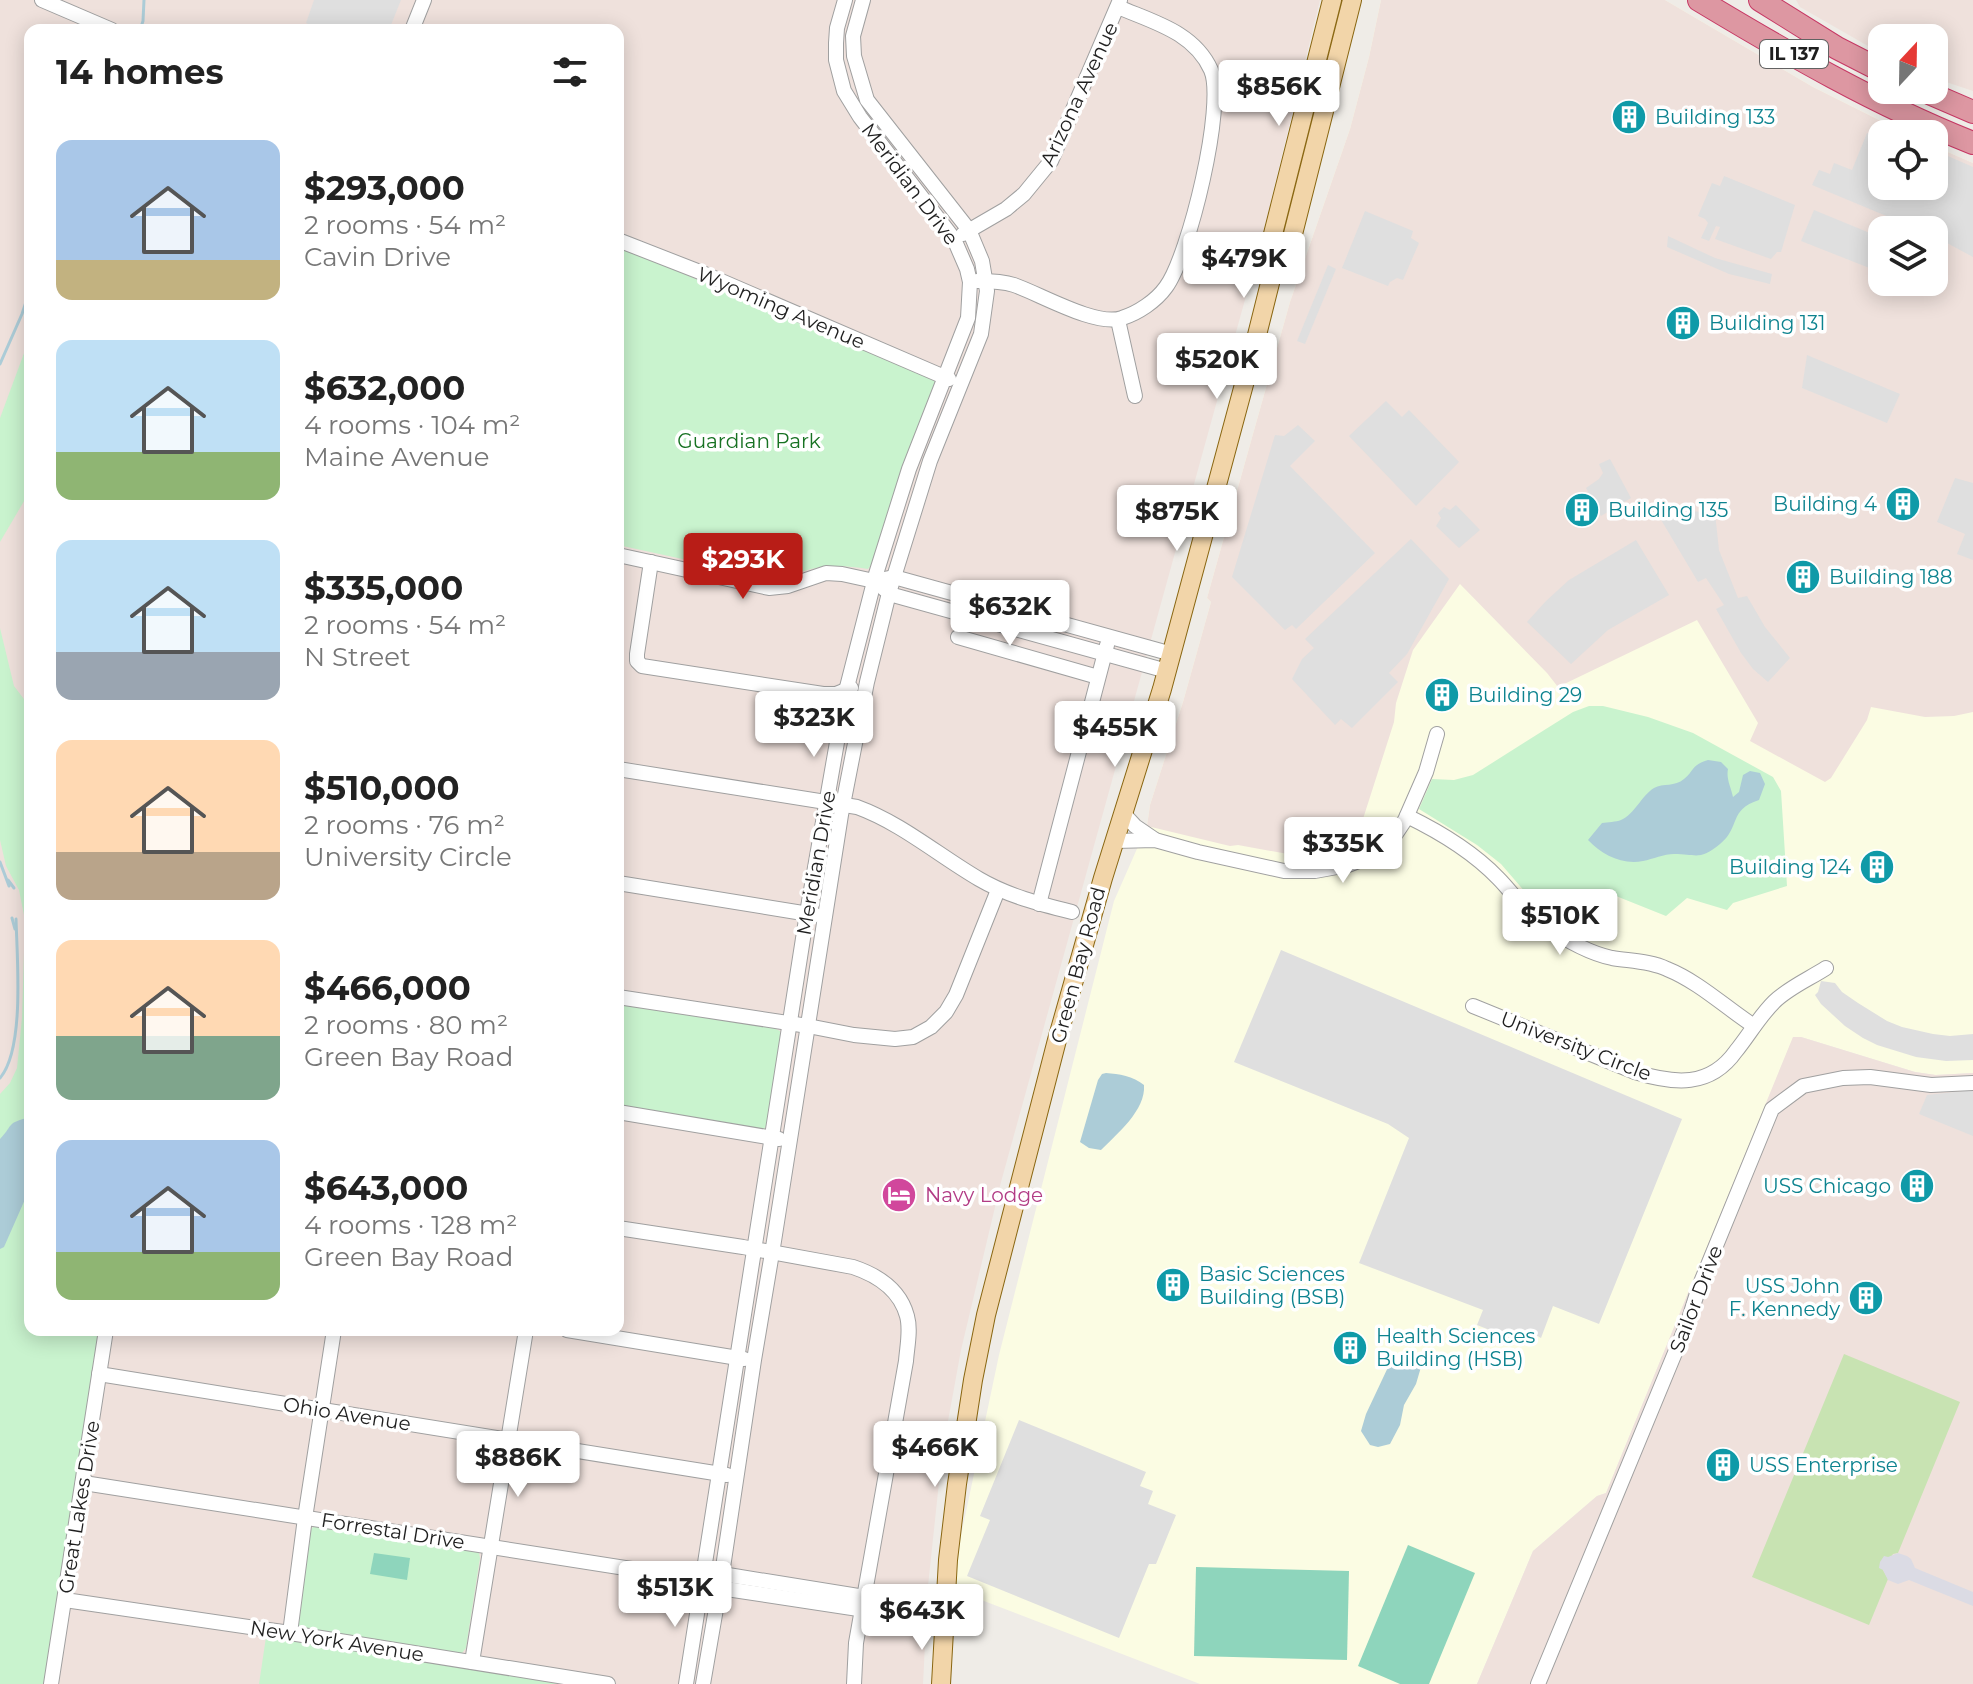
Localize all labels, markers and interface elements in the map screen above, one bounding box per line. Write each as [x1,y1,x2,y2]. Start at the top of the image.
street label: Arizona Avenue [1035,18,1123,170]
north arrow [1868,24,1948,104]
map controls [1868,24,1948,296]
road number: IL 137 [1760,40,1828,68]
icon: filters [548,50,592,94]
text: 14 homes [56,51,224,93]
pin: $856K [1223,60,1335,128]
text: $856K [1236,70,1322,102]
building icon: Building 133 [1610,98,1648,136]
place label: Building 133 [1655,105,1775,129]
street label: Meridian Drive [856,118,964,250]
button: locate [1868,120,1948,200]
text: $293,000 [304,167,465,209]
icon: home [120,172,216,268]
text: 2 rooms · 54 m² [304,209,506,241]
button: layers [1868,216,1948,296]
pin: $479K [1188,232,1300,300]
text: Cavin Drive [304,241,451,273]
text: $479K [1201,242,1287,274]
street label: Wyoming Avenue [694,262,868,354]
building icon: Building 131 [1664,304,1702,342]
place label: Building 131 [1709,311,1825,335]
pin: $520K [1161,333,1273,401]
text: $520K [1175,343,1259,375]
text: $632,000 [304,367,465,409]
icon: home [120,372,216,468]
text: 4 rooms · 104 m² [304,409,521,441]
park label: Guardian Park [677,429,821,453]
text: Maine Avenue [304,441,489,473]
pin: $875K [1121,485,1233,553]
building icon: Building 4 [1884,485,1922,523]
building icon: Building 135 [1563,491,1601,529]
place label: Building 4 [1773,492,1877,516]
text: $875K [1135,495,1219,527]
place label: Building 135 [1608,498,1728,522]
pin: $293K [687,533,799,601]
text: $293K [702,543,784,575]
building icon: Building 188 [1784,558,1822,596]
place label: Building 188 [1829,565,1952,589]
text: $335,000 [304,567,463,609]
icon: home [120,572,216,668]
pin: $632K [954,580,1066,648]
text: $632K [969,590,1052,622]
text: 2 rooms · 54 m² [304,609,506,641]
text: N Street [304,641,411,673]
building icon: Building 29 [1423,676,1461,714]
place label: Building 29 [1468,683,1582,707]
pin: $323K [758,691,870,759]
text: $323K [773,701,855,733]
pin: $455K [1059,701,1171,769]
text: $455K [1073,711,1157,743]
text: $510,000 [304,767,460,809]
icon: home [120,772,216,868]
street label: Meridian Drive [791,789,841,937]
text: 2 rooms · 76 m² [304,809,505,841]
pin: $335K [1287,817,1399,885]
text: $335K [1302,827,1384,859]
text: University Circle [304,841,512,873]
building icon: Building 124 [1858,848,1896,886]
place label: Building 124 [1729,855,1851,879]
street label: Green Bay Road [1046,884,1110,1046]
pin: $510K [1504,889,1616,957]
text: $510K [1520,899,1600,931]
text: $466,000 [304,967,471,1009]
icon: home [120,972,216,1068]
street label: University Circle [1497,1006,1655,1086]
text: 2 rooms · 80 m² [304,1009,508,1041]
text: Green Bay Road [304,1041,513,1073]
text: $643,000 [304,1167,468,1209]
building icon: USS Chicago [1898,1167,1936,1205]
icon: home [120,1172,216,1268]
place label: USS Chicago [1763,1174,1891,1198]
hotel icon: Navy Lodge [880,1176,918,1214]
place label: Navy Lodge [925,1183,1043,1207]
text: 4 rooms · 128 m² [304,1209,517,1241]
text: Green Bay Road [304,1241,513,1273]
street label: Sailor Drive [1665,1242,1727,1356]
place label: Basic Sciences Building (BSB) [1199,1262,1345,1309]
building icon: Basic Sciences Building (BSB) [1154,1266,1192,1304]
place label: USS John F. Kennedy [1729,1274,1840,1321]
building icon: USS John F. Kennedy [1847,1279,1885,1317]
place label: Health Sciences Building (HSB) [1376,1324,1535,1371]
building icon: Health Sciences Building (HSB) [1331,1329,1369,1367]
street label: Ohio Avenue [281,1392,413,1436]
street label: Great Lakes Drive [53,1419,105,1595]
pin: $466K [879,1421,991,1489]
pin: $886K [462,1431,574,1499]
text: $466K [891,1431,979,1463]
text: $886K [475,1441,561,1473]
building icon: USS Enterprise [1704,1446,1742,1484]
place label: USS Enterprise [1749,1453,1898,1477]
street label: Forrestal Drive [320,1508,466,1554]
pin: $513K [619,1561,731,1629]
text: $513K [637,1571,713,1603]
pin: $643K [866,1584,978,1652]
text: $643K [879,1594,965,1626]
street label: New York Avenue [248,1615,426,1667]

